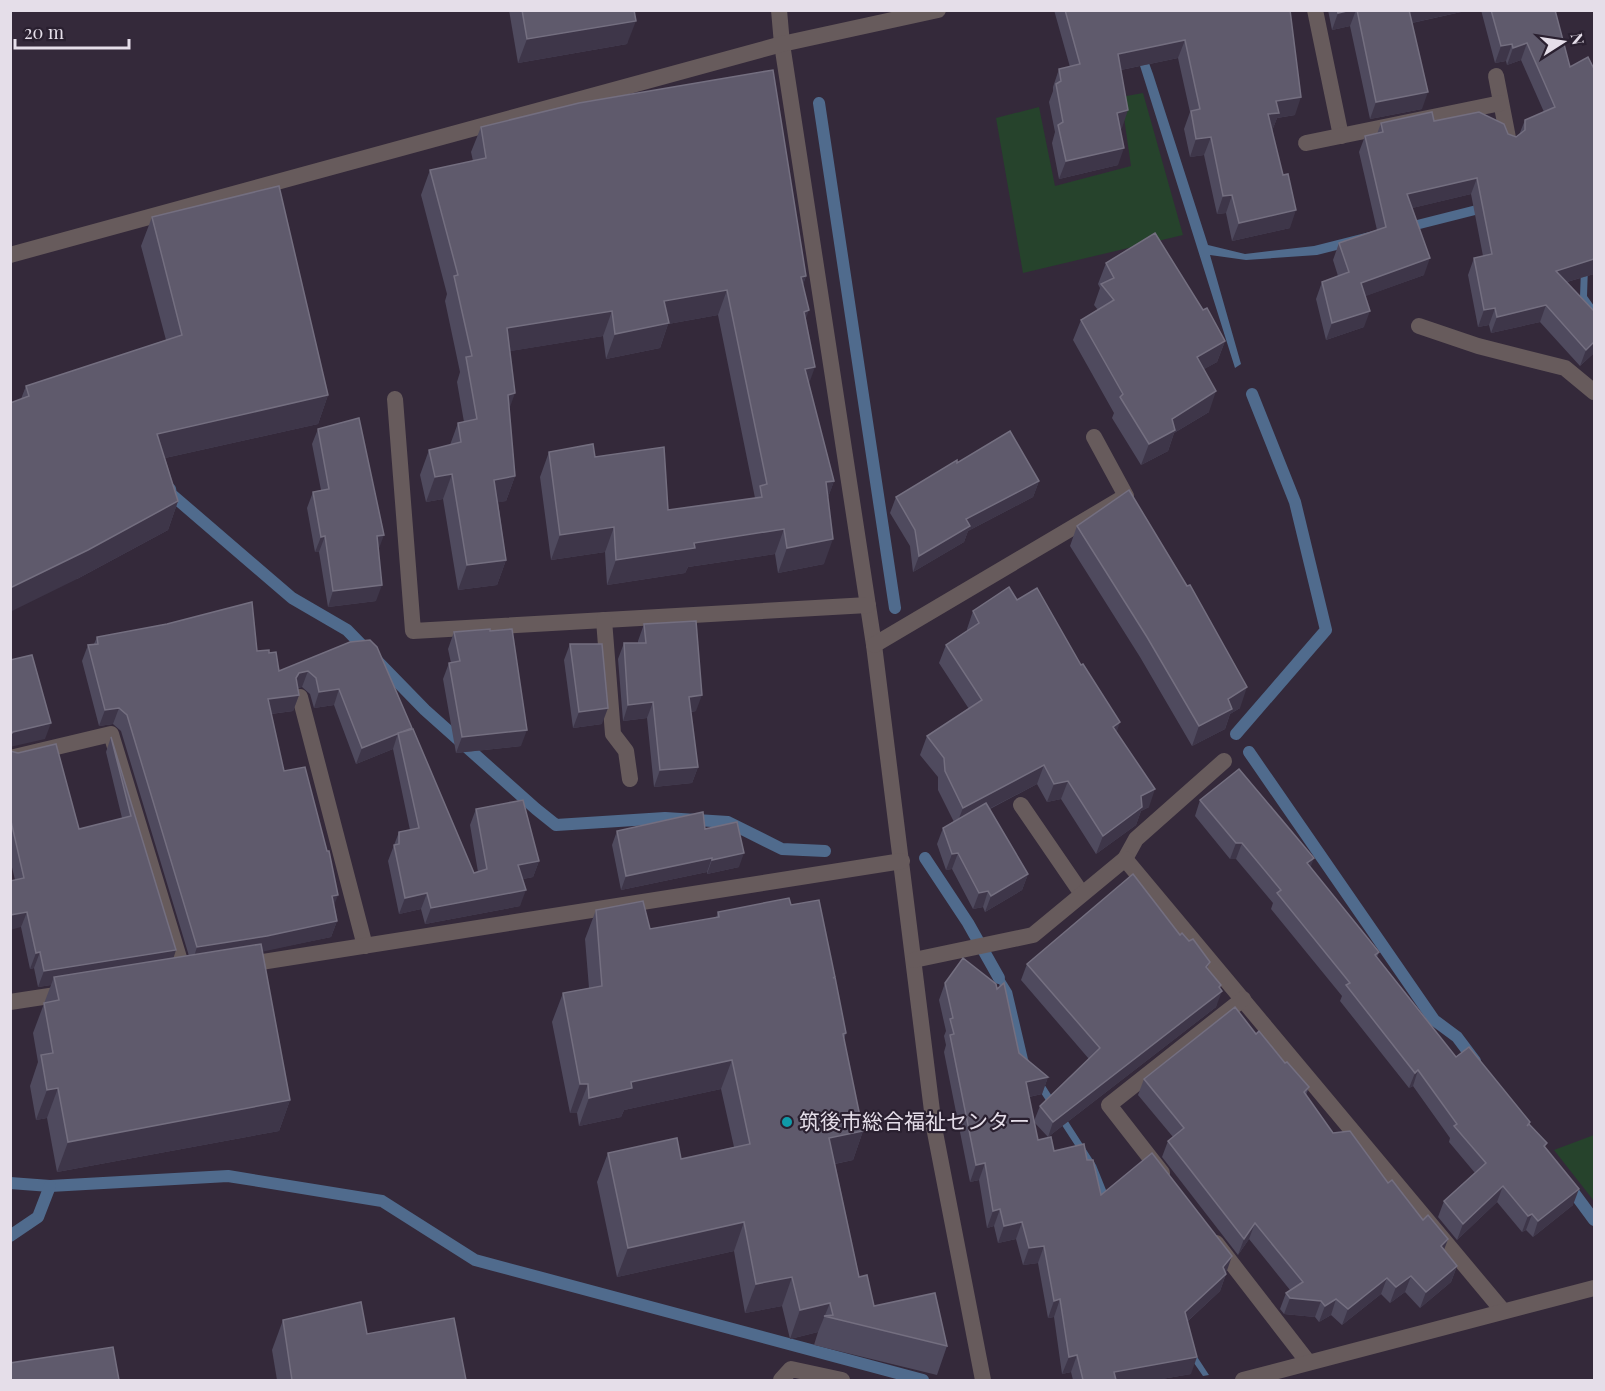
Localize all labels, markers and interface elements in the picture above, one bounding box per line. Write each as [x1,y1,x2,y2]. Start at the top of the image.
scale bar [15,12,129,50]
north arrow [1533,12,1593,72]
text: 20 m [24,20,64,44]
text: N [1567,31,1590,47]
place label: 筑後市総合福祉センター [799,1106,1030,1134]
marker: 筑後市総合福祉センター [780,1115,794,1129]

